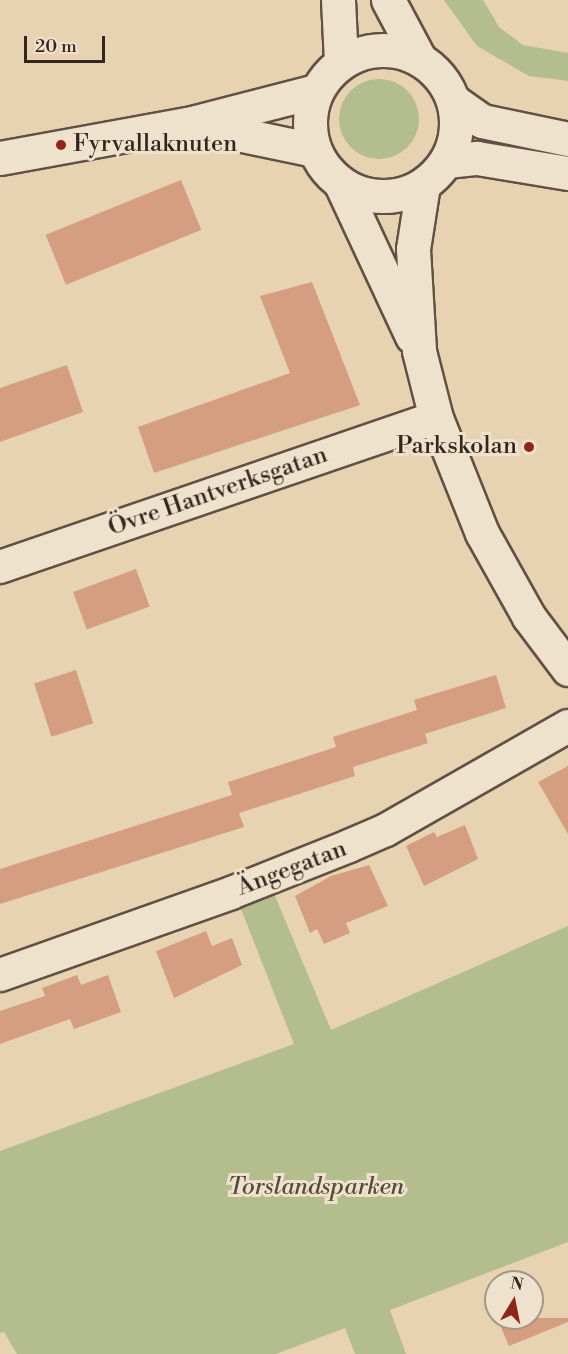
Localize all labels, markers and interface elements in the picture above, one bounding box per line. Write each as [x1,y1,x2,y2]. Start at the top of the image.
scale bar [27,24,108,62]
text: 20 m [35,35,77,58]
place label: Fyrvallaknuten [73,131,237,159]
marker: Fyrvallaknuten [54,138,68,152]
place label: Parkskolan [396,433,517,461]
marker: Parkskolan [522,440,536,454]
street label: Övre Hantverksgatan [105,441,331,543]
street label: Ängegatan [233,835,351,903]
park label: Torslandsparken [228,1174,404,1202]
north arrow [484,1270,544,1330]
text: N [509,1273,525,1295]

